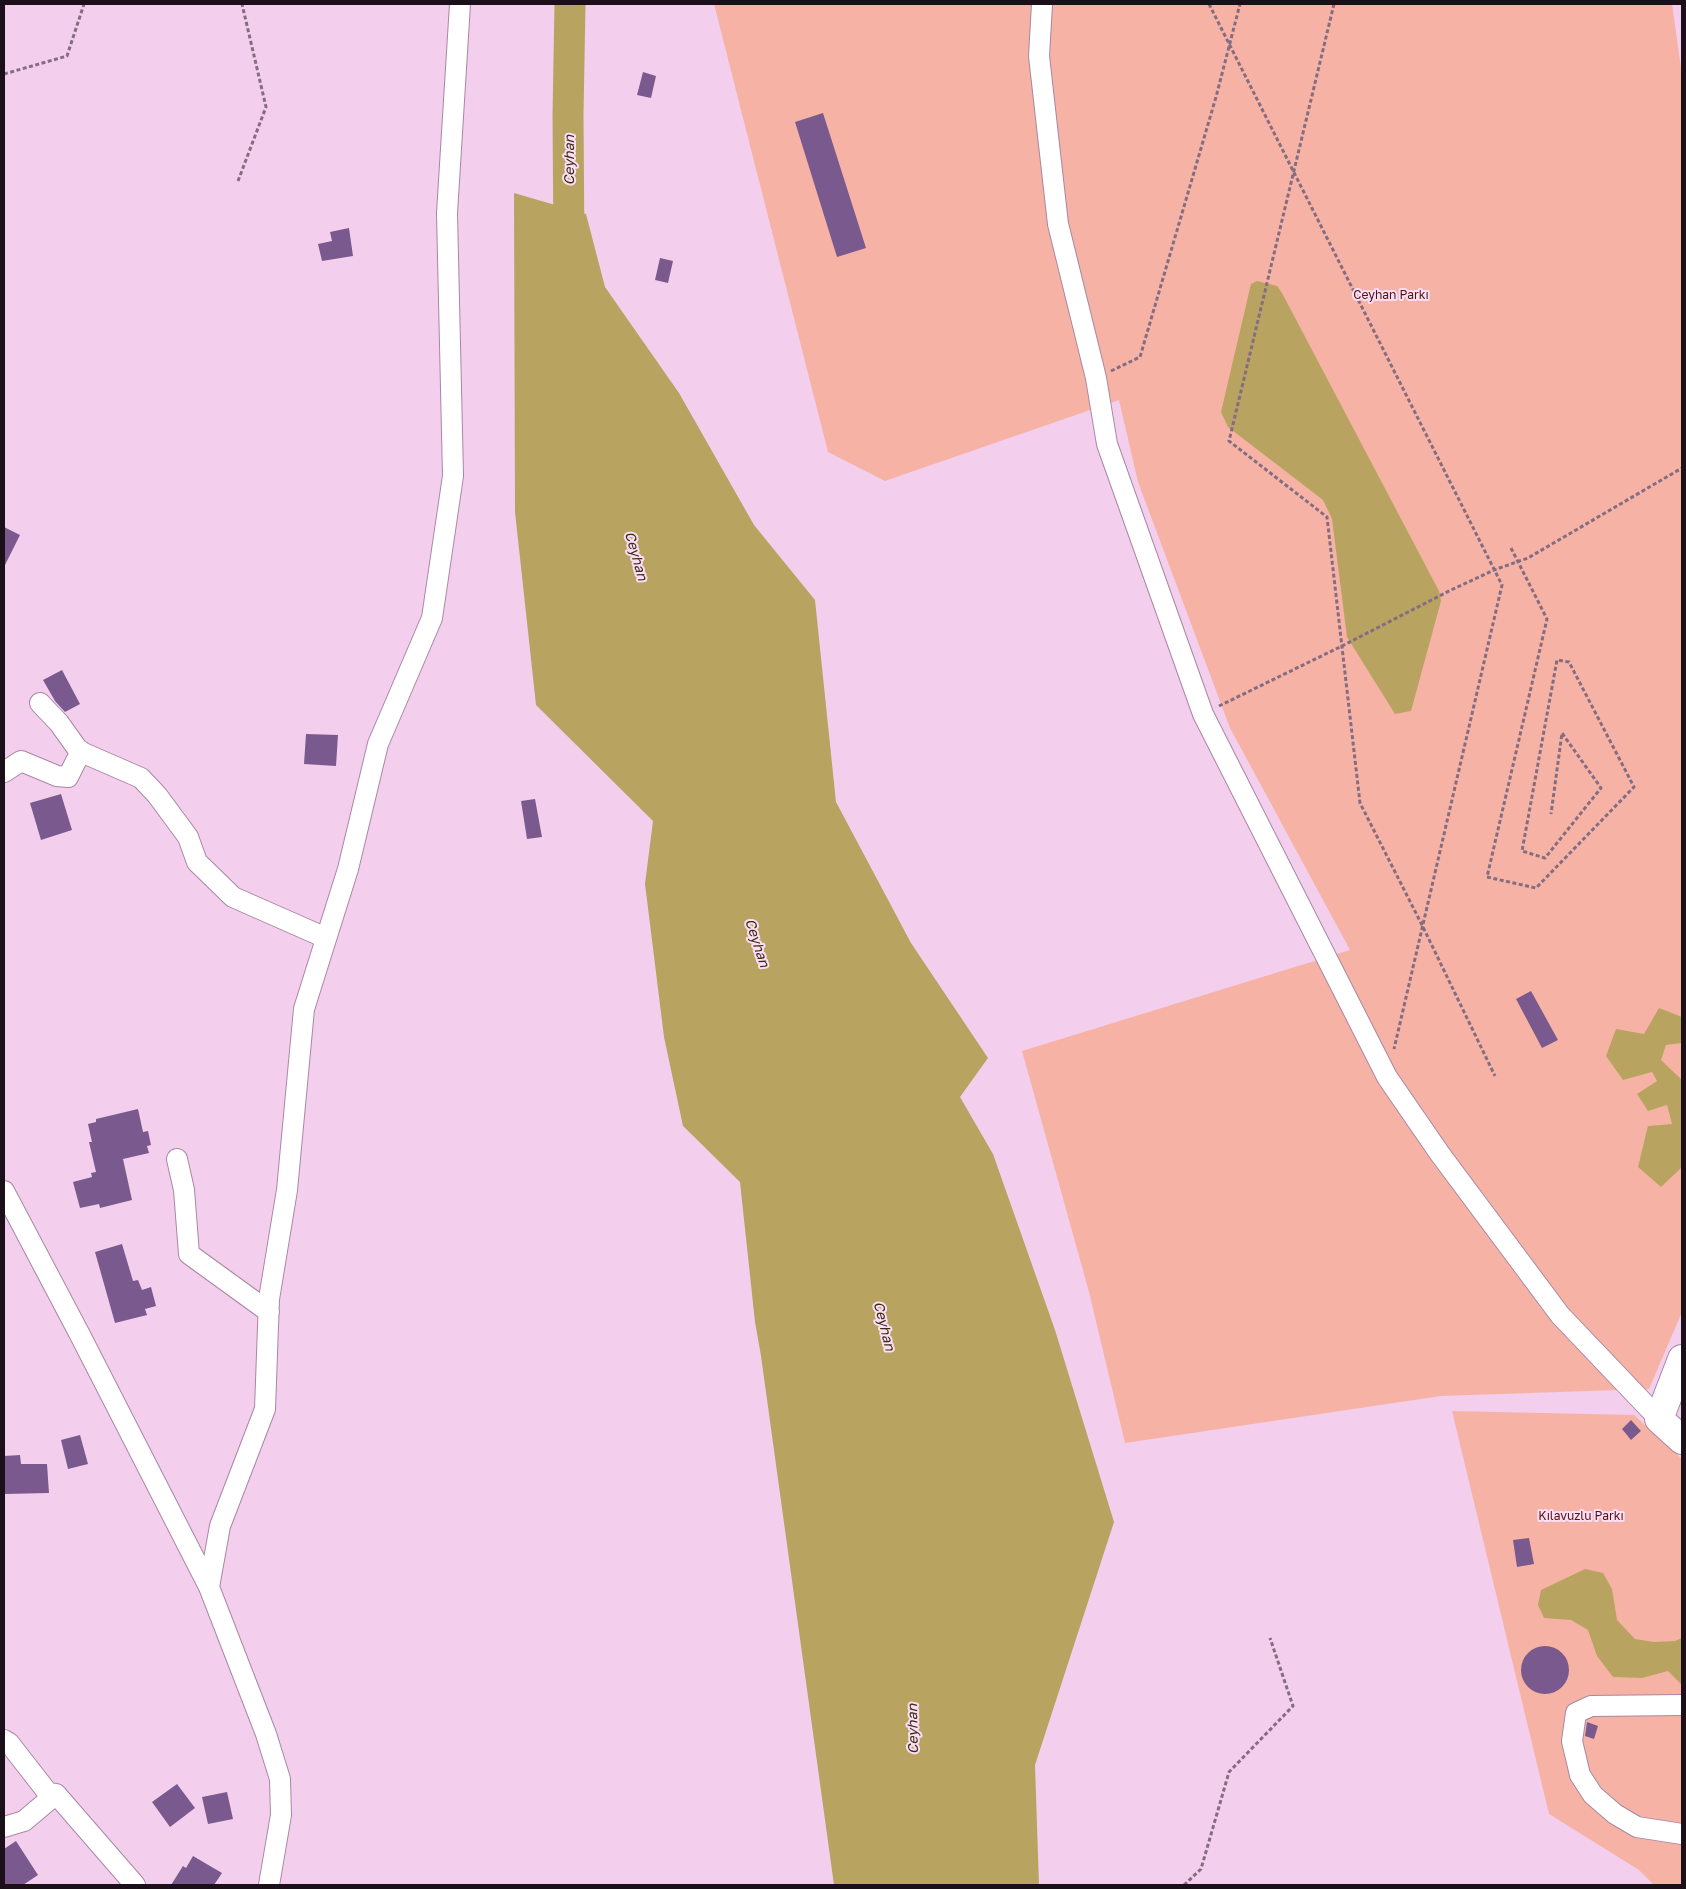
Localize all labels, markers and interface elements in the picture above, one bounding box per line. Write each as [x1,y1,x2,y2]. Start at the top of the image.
water label: Ceyhan [562,135,578,185]
park label: Ceyhan Parkı [1353,288,1429,302]
water label: Ceyhan [621,529,651,583]
water label: Ceyhan [741,916,773,970]
water label: Ceyhan [870,1300,898,1352]
park label: Kılavuzlu Parkı [1538,1509,1624,1523]
water label: Ceyhan [904,1704,922,1754]

